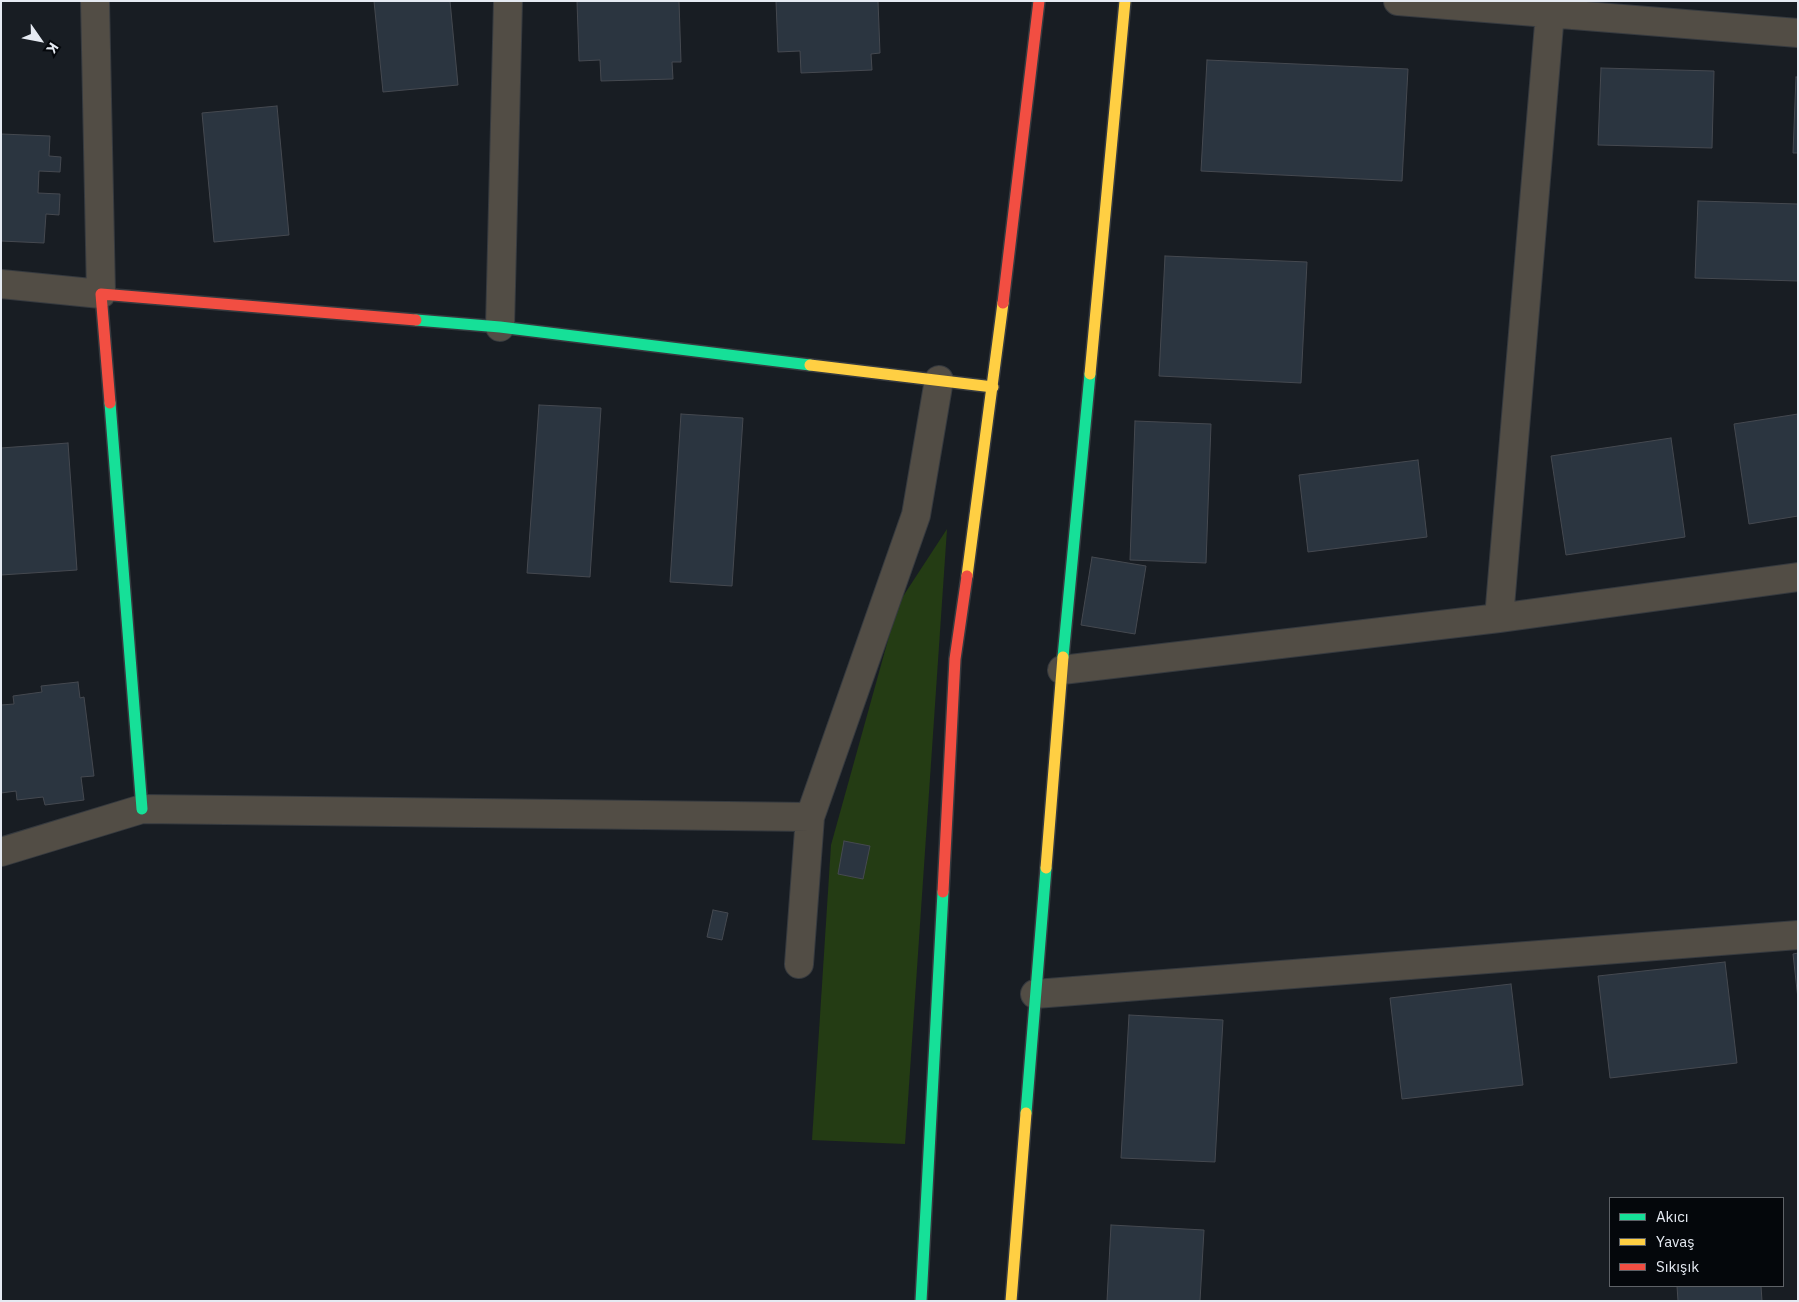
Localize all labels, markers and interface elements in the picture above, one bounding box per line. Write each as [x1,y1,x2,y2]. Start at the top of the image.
north arrow [15,15,65,65]
text: K [42,39,63,57]
legend [1609,1197,1784,1287]
text: Akıcı [1656,1207,1689,1226]
text: Yavaş [1656,1232,1695,1251]
text: Sıkışık [1656,1257,1699,1276]

